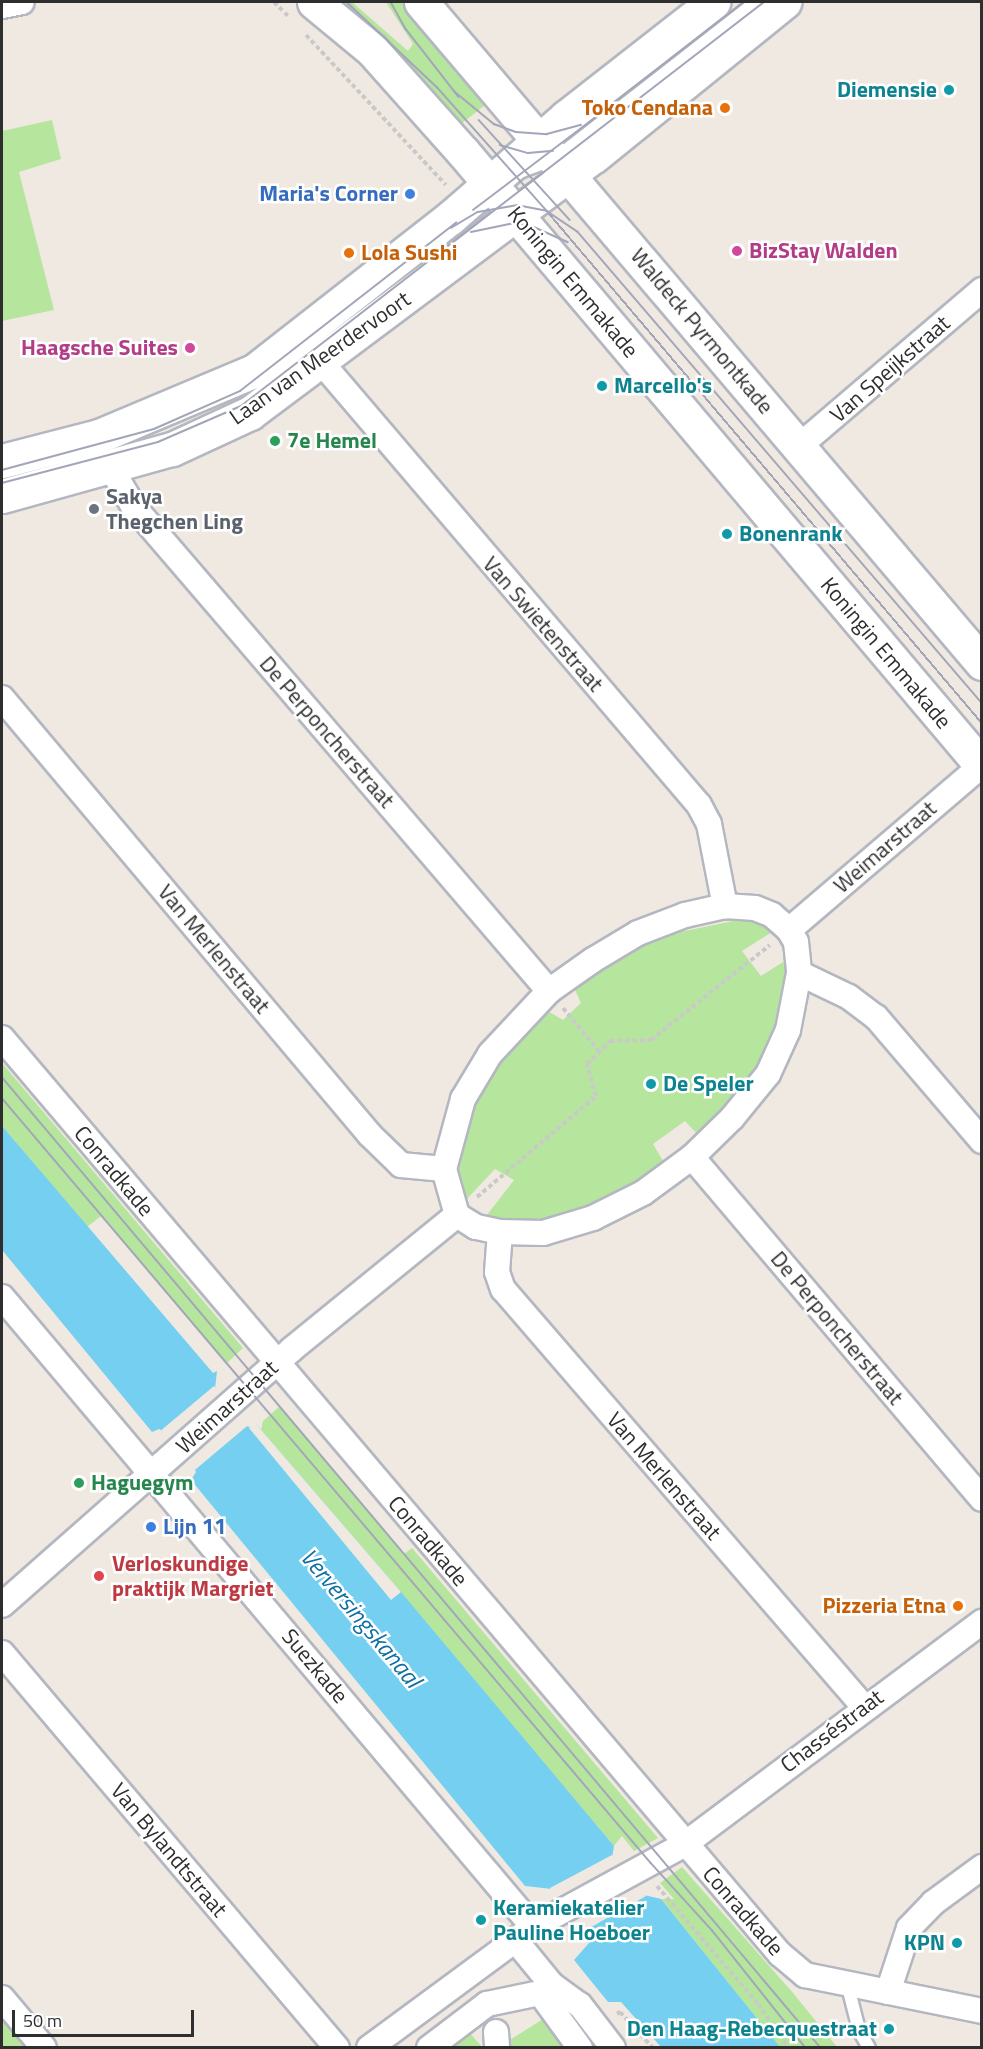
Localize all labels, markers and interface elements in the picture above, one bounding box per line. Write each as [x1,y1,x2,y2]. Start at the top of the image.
place label: Diemensie [837,77,937,103]
marker: Diemensie [942,83,956,97]
place label: Toko Cendana [582,95,713,121]
marker: Toko Cendana [718,101,732,115]
place label: Maria's Corner [259,181,398,207]
marker: Maria's Corner [403,187,417,201]
street label: Koningin Emmakade [502,201,644,363]
place label: BizStay Walden [749,238,898,264]
place label: Lola Sushi [361,240,457,266]
street label: Waldeck Pyrmontkade [625,243,779,419]
marker: BizStay Walden [730,244,744,258]
marker: Lola Sushi [342,246,356,260]
street label: Laan van Meerdervoort [225,286,415,430]
street label: Van Speijkstraat [825,310,955,428]
place label: Haagsche Suites [21,335,178,361]
marker: Haagsche Suites [183,341,197,355]
place label: Marcello's [614,373,712,399]
marker: Marcello's [595,379,609,393]
place label: 7e Hemel [287,428,377,454]
marker: 7e Hemel [268,434,282,448]
place label: Sakya Thegchen Ling [106,483,243,534]
marker: Sakya Thegchen Ling [87,502,101,516]
place label: Bonenrank [739,521,843,547]
marker: Bonenrank [720,527,734,541]
street label: Van Swietenstraat [477,551,609,697]
street label: Koningin Emmakade [815,572,957,734]
street label: De Perponcherstraat [254,651,400,813]
street label: Weimarstraat [828,795,942,899]
street label: Van Merlenstraat [152,879,276,1019]
place label: De Speler [663,1071,754,1097]
marker: De Speler [644,1077,658,1091]
street label: Conradkade [69,1121,159,1221]
street label: De Perponcherstraat [765,1246,909,1410]
street label: Weimarstraat [171,1355,283,1459]
street label: Van Merlenstraat [601,1407,727,1545]
place label: Haguegym [91,1470,193,1496]
marker: Haguegym [72,1476,86,1490]
street label: Conradkade [383,1491,473,1591]
place label: Lijn 11 [163,1514,226,1540]
marker: Lijn 11 [144,1520,158,1534]
water label: Verversingskanaal [295,1543,427,1693]
place label: Verloskundige praktijk Margriet [112,1550,273,1602]
marker: Verloskundige praktijk Margriet [90,1567,108,1585]
place label: Pizzeria Etna [823,1593,946,1619]
marker: Pizzeria Etna [951,1599,965,1613]
street label: Suezkade [276,1623,354,1709]
street label: Chasséstraat [775,1684,889,1778]
street label: Van Bylandtstraat [105,1778,233,1922]
street label: Conradkade [697,1861,789,1961]
place label: Keramiekatelier Pauline Hoeboer [493,1894,650,1946]
marker: Keramiekatelier Pauline Hoeboer [474,1913,488,1927]
place label: KPN [904,1930,945,1956]
marker: KPN [950,1936,964,1950]
scale bar [15,1998,196,2036]
text: 50 m [23,2007,62,2034]
place label: Den Haag-Rebecquestraat [627,2016,877,2042]
marker: Den Haag-Rebecquestraat [882,2022,896,2036]

